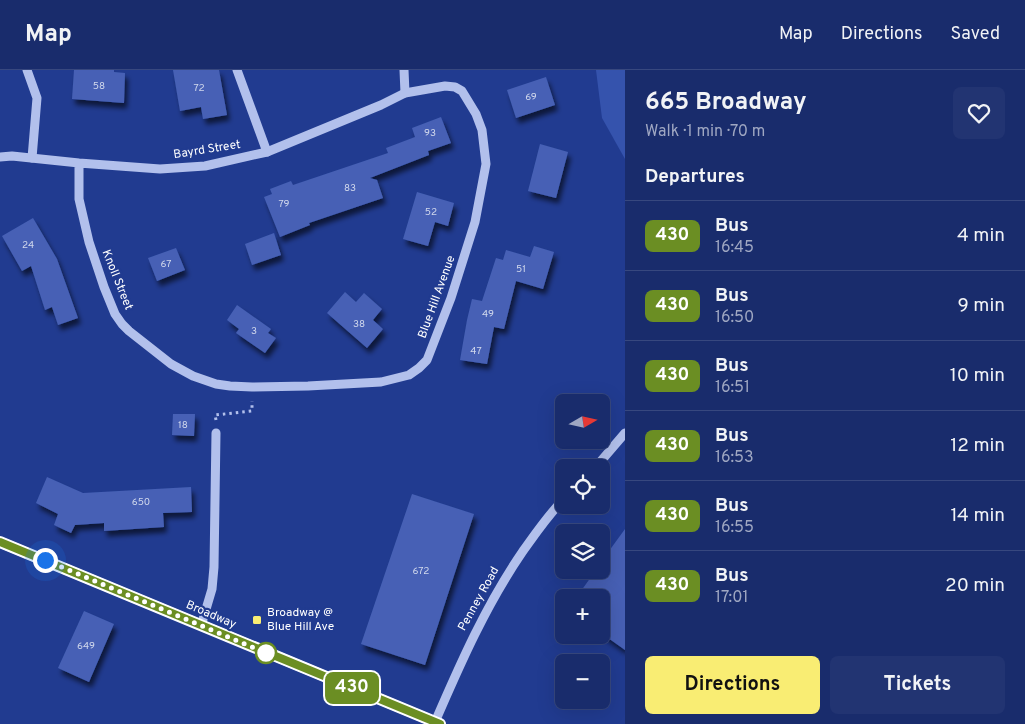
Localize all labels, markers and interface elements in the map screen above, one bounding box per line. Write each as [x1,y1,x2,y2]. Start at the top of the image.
text: Map [25,20,72,50]
text: Map [779,23,813,46]
text: Directions [841,23,923,46]
text: Saved [951,23,1000,46]
house number: 58 [93,80,105,93]
house number: 72 [193,82,205,95]
button: heart [953,87,1005,139]
text: 665 Broadway [645,88,807,118]
house number: 69 [525,91,537,104]
text: Walk · 1 min · 70 m [645,122,765,142]
house number: 93 [424,127,436,140]
street label: Bayrd Street [172,137,242,163]
text: Departures [645,165,745,189]
house number: 83 [344,182,356,195]
house number: 79 [278,198,290,211]
house number: 52 [425,206,437,219]
text: Bus [715,214,749,238]
text: 430 [656,224,689,247]
text: 4 min [957,224,1005,248]
text: 16:45 [715,238,754,258]
house number: 24 [22,239,34,252]
street label: Knoll Street [98,247,136,313]
street label: Blue Hill Avenue [415,253,459,341]
house number: 67 [161,258,172,271]
house number: 51 [516,263,526,276]
text: Bus [715,284,749,308]
text: 430 [656,294,689,317]
text: 9 min [958,294,1005,318]
house number: 49 [482,308,494,321]
text: 16:50 [715,308,754,328]
house number: 38 [353,318,365,331]
house number: 3 [251,325,257,338]
house number: 47 [470,345,482,358]
text: Bus [715,354,749,378]
text: 430 [656,364,689,387]
text: 10 min [950,364,1005,388]
text: 16:51 [715,378,750,398]
north arrow [555,394,610,449]
map controls [555,394,610,709]
house number: 18 [178,419,188,432]
text: Bus [715,424,749,448]
text: 430 [656,434,689,457]
text: 12 min [950,434,1005,458]
text: 16:53 [715,448,754,468]
button: locate [555,459,610,514]
text: Bus [715,494,749,518]
house number: 650 [132,496,150,509]
text: 430 [656,504,689,527]
text: 14 min [950,504,1005,528]
text: 16:55 [715,518,754,538]
button: layers [555,524,610,579]
your location [33,548,58,573]
street label: Penney Road [455,564,503,634]
text: Bus [715,564,749,588]
house number: 672 [413,565,429,578]
text: 430 [656,574,689,597]
text: 20 min [945,574,1005,598]
text: 17:01 [715,588,748,608]
button: + [555,589,610,644]
street label: Broadway [183,597,239,633]
place label: Broadway @ Blue Hill Ave [267,605,334,635]
marker: Broadway @ Blue Hill Ave [251,614,263,626]
house number: 649 [77,640,95,653]
unlabelled marker [255,642,277,664]
button: − [555,654,610,709]
button: Directions [645,656,820,714]
button: Tickets [830,656,1005,714]
line badge: 430 [323,672,381,704]
text: 430 [335,676,369,699]

